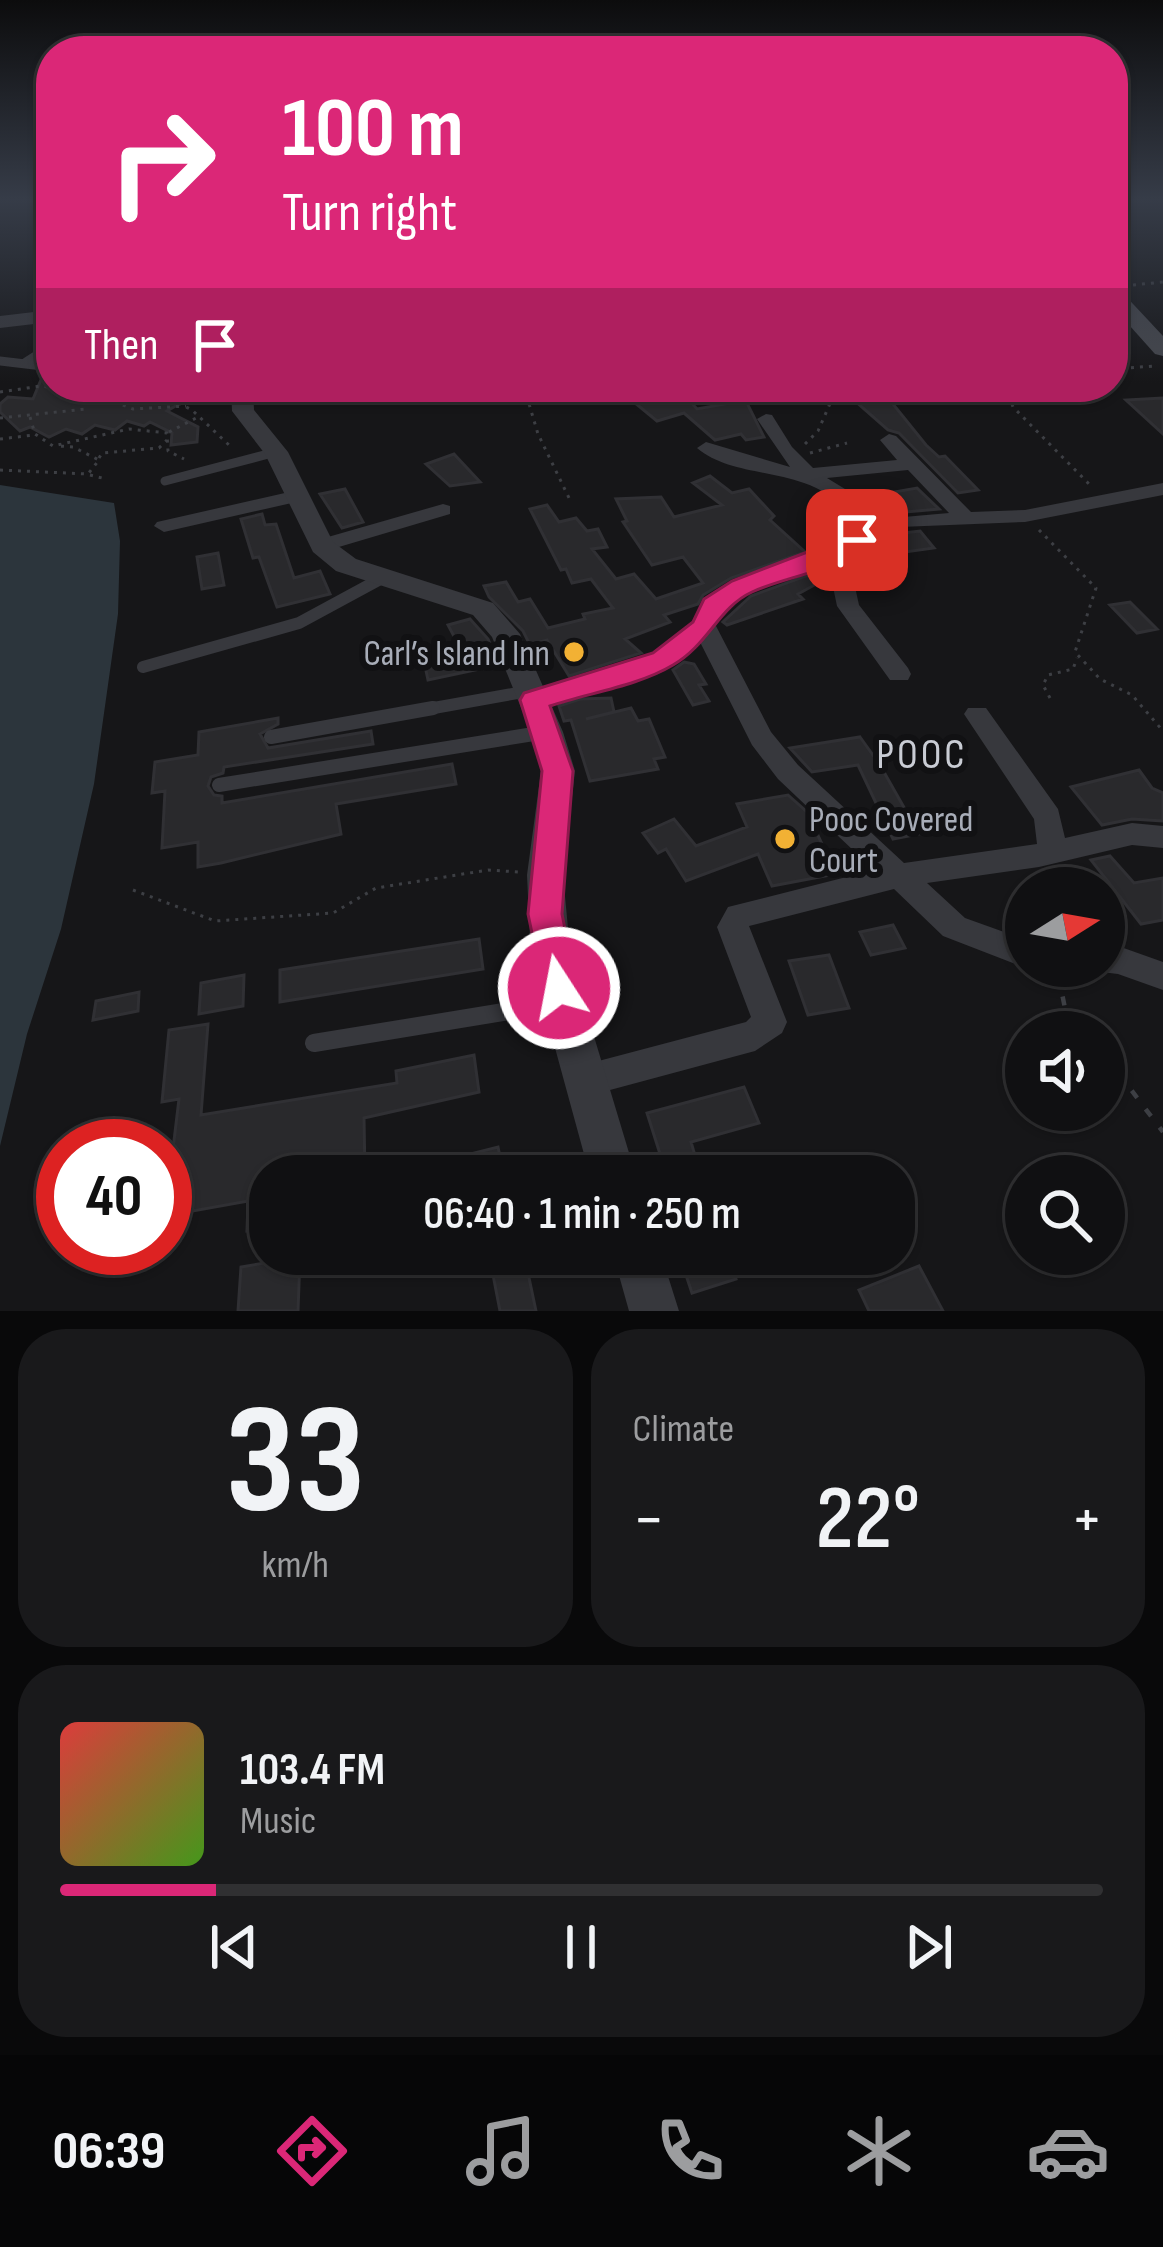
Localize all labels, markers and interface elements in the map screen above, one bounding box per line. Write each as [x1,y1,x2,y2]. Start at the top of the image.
text: 100 m [282,79,464,180]
icon: right [84,84,240,240]
text: Turn right [282,181,457,246]
icon: arrive [182,312,248,378]
text: Then [84,318,158,373]
pin [806,489,908,591]
icon: arrive [824,507,890,573]
place label: Carl’s Island Inn [364,633,550,676]
marker: Carl’s Island Inn [561,639,587,665]
district label: POOC [876,730,968,781]
place label: Pooc Covered Court [809,799,973,883]
marker: Pooc Covered Court [772,826,798,852]
north arrow [1005,867,1125,987]
map controls [1005,867,1125,1275]
position arrow [496,925,622,1051]
button: sound [1005,1011,1125,1131]
speed limit sign: 40 [36,1119,192,1275]
button: search [1005,1155,1125,1275]
text: 06:40 · 1 min · 250 m [423,1187,741,1242]
text: 33 [225,1370,365,1557]
text: Climate [633,1406,734,1453]
text: 22° [815,1466,920,1574]
text: − [633,1481,665,1560]
text: + [1071,1481,1103,1560]
text: km/h [262,1542,329,1589]
text: 103.4 FM [240,1743,385,1798]
text: Music [240,1798,316,1845]
icon: previous [201,1914,267,1980]
icon: pause [548,1914,614,1980]
icon: next [896,1914,962,1980]
icon: directions [270,2109,354,2193]
icon: music [459,2109,543,2193]
icon: phone [648,2109,732,2193]
icon: climate [837,2109,921,2193]
icon: car [1026,2109,1110,2193]
text: 06:39 [53,2119,165,2184]

